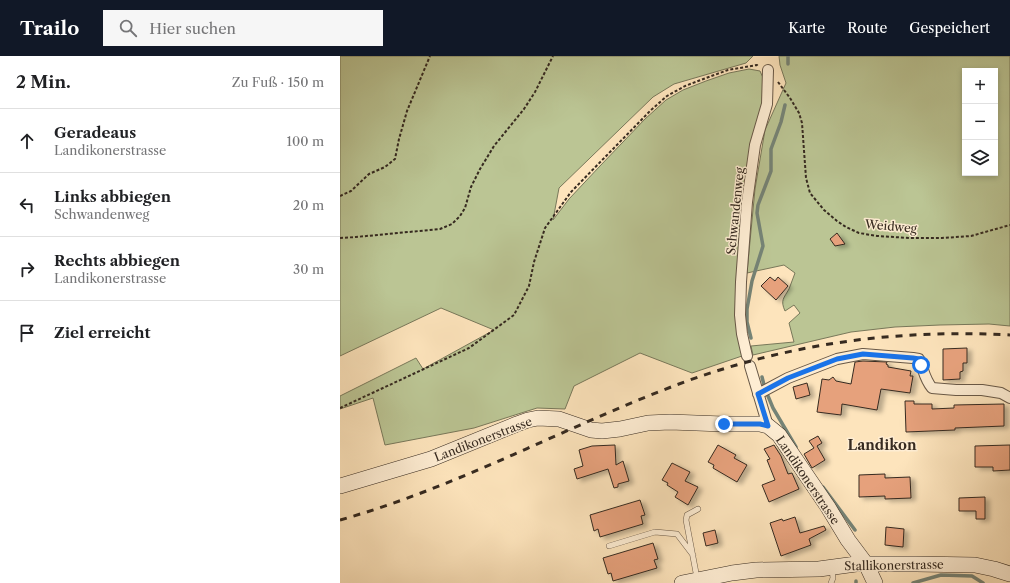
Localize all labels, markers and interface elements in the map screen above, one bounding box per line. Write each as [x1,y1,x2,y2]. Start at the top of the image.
search box [103,10,383,46]
text: Trailo [20,17,79,40]
icon: search [117,17,139,39]
text: Hier suchen [149,19,236,38]
text: Karte [788,19,825,37]
text: Route [847,19,887,37]
text: Gespeichert [909,19,990,37]
map controls [962,68,998,176]
button: + [962,68,998,104]
text: 2 Min. [16,72,71,92]
text: Zu Fuß · 150 m [232,74,324,90]
button: − [962,104,998,140]
text: Geradeaus [54,123,136,142]
icon: ahead [16,130,38,152]
text: 100 m [286,133,324,149]
button: layers [962,140,998,176]
text: Landikonerstrasse [54,142,166,158]
street label: Schwandenweg [723,166,747,256]
text: Links abbiegen [54,187,171,206]
icon: left [16,194,38,216]
text: 20 m [293,197,324,213]
text: Schwandenweg [54,206,149,222]
street label: Weidweg [863,216,918,236]
text: Rechts abbiegen [54,251,180,270]
icon: right [16,258,38,280]
text: 30 m [293,261,324,277]
text: Landikonerstrasse [54,270,166,286]
icon: arrive [16,322,38,344]
text: Ziel erreicht [54,323,150,342]
route start [912,356,930,374]
street label: Landikonerstrasse [432,413,534,465]
route end [715,415,733,433]
street label: Landikonerstrasse [773,433,843,527]
district label: Landikon [847,436,917,454]
street label: Stallikonerstrasse [844,557,944,573]

